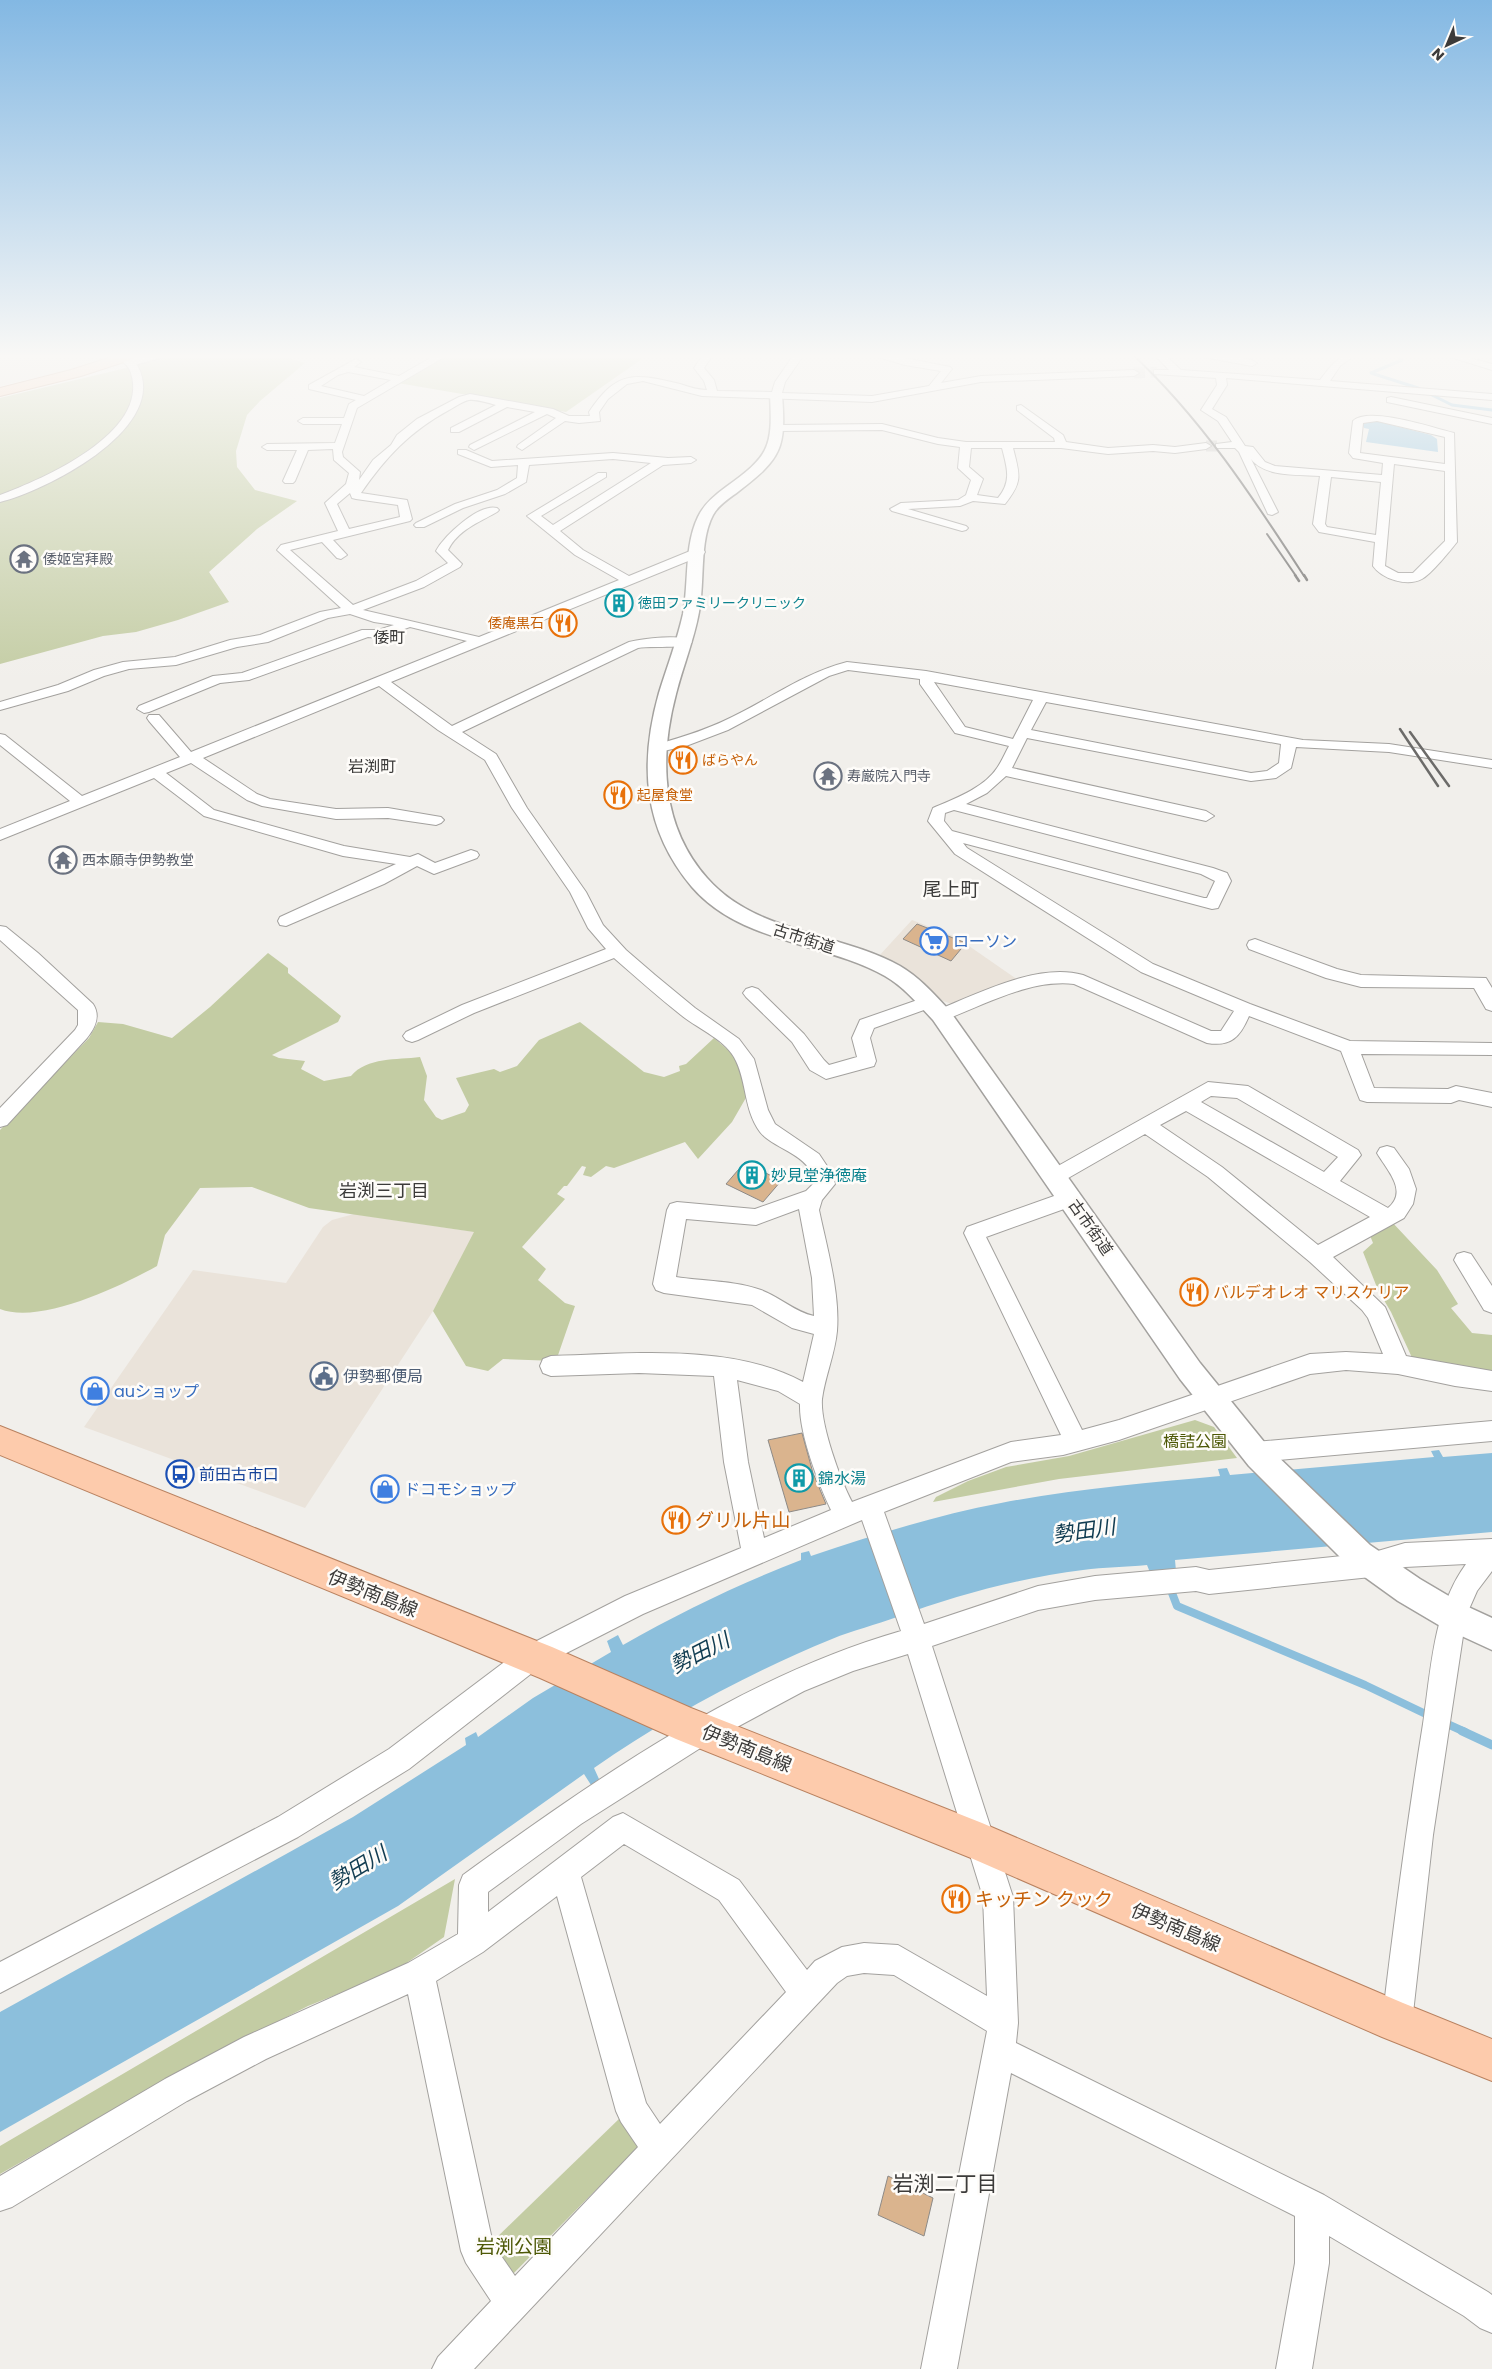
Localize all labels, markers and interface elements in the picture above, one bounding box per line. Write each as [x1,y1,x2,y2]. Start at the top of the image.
north arrow [1422,20,1472,70]
text: N [1427,44,1449,65]
temple icon: 倭姬宮拜殿 [9,544,39,574]
place label: 倭姬宮拜殿 [43,549,113,569]
building icon: 徳田ファミリークリニック [604,588,634,618]
place label: 徳田ファミリークリニック [638,593,806,613]
restaurant icon: 倭庵黒石 [548,608,578,638]
place label: 倭庵黒石 [488,613,544,633]
district label: 倭町 [373,626,405,649]
restaurant icon: ばらやん [668,745,698,775]
place label: ばらやん [702,750,758,770]
district label: 岩渕町 [348,755,396,778]
temple icon: 寿厳院入門寺 [813,761,843,791]
place label: 寿厳院入門寺 [847,766,931,786]
restaurant icon: 起屋食堂 [603,780,633,810]
place label: 起屋食堂 [637,785,693,805]
temple icon: 西本願寺伊勢教堂 [48,845,78,875]
place label: 西本願寺伊勢教堂 [82,850,194,870]
district label: 尾上町 [922,876,980,903]
street label: 古市街道 [770,918,838,959]
supermarket icon: ローソン [919,926,949,956]
place label: ローソン [953,930,1017,953]
building icon: 妙見堂浄徳庵 [737,1160,767,1190]
place label: 妙見堂浄徳庵 [771,1164,867,1187]
district label: 岩渕三丁目 [339,1178,429,1203]
street label: 古市街道 [1063,1194,1118,1260]
restaurant icon: バルデオレオ マリスケリア [1179,1277,1209,1307]
place label: バルデオレオ マリスケリア [1213,1281,1409,1304]
public building icon: 伊勢郵便局 [309,1361,339,1391]
place label: 伊勢郵便局 [343,1365,423,1388]
shop icon: auショップ [80,1376,110,1406]
place label: auショップ [114,1380,199,1403]
park label: 橋詰公園 [1163,1430,1227,1453]
bus stop icon: 前田古市口 [165,1459,195,1489]
place label: 前田古市口 [199,1463,279,1486]
building icon: 錦水湯 [784,1463,814,1493]
place label: 錦水湯 [818,1467,866,1490]
shop icon: ドコモショップ [370,1474,400,1504]
place label: ドコモショップ [404,1478,516,1501]
restaurant icon: グリル片山 [661,1505,691,1535]
place label: グリル片山 [695,1507,790,1534]
water label: 勢田川 [1051,1511,1119,1549]
street label: 伊勢南島線 [324,1563,422,1624]
water label: 勢田川 [665,1624,736,1680]
street label: 伊勢南島線 [698,1718,796,1779]
water label: 勢田川 [323,1838,394,1896]
restaurant icon: キッチン クック [941,1884,971,1914]
place label: キッチン クック [975,1886,1113,1913]
street label: 伊勢南島線 [1127,1896,1225,1958]
district label: 岩渕二丁目 [893,2169,998,2198]
park label: 岩渕公園 [476,2233,552,2260]

